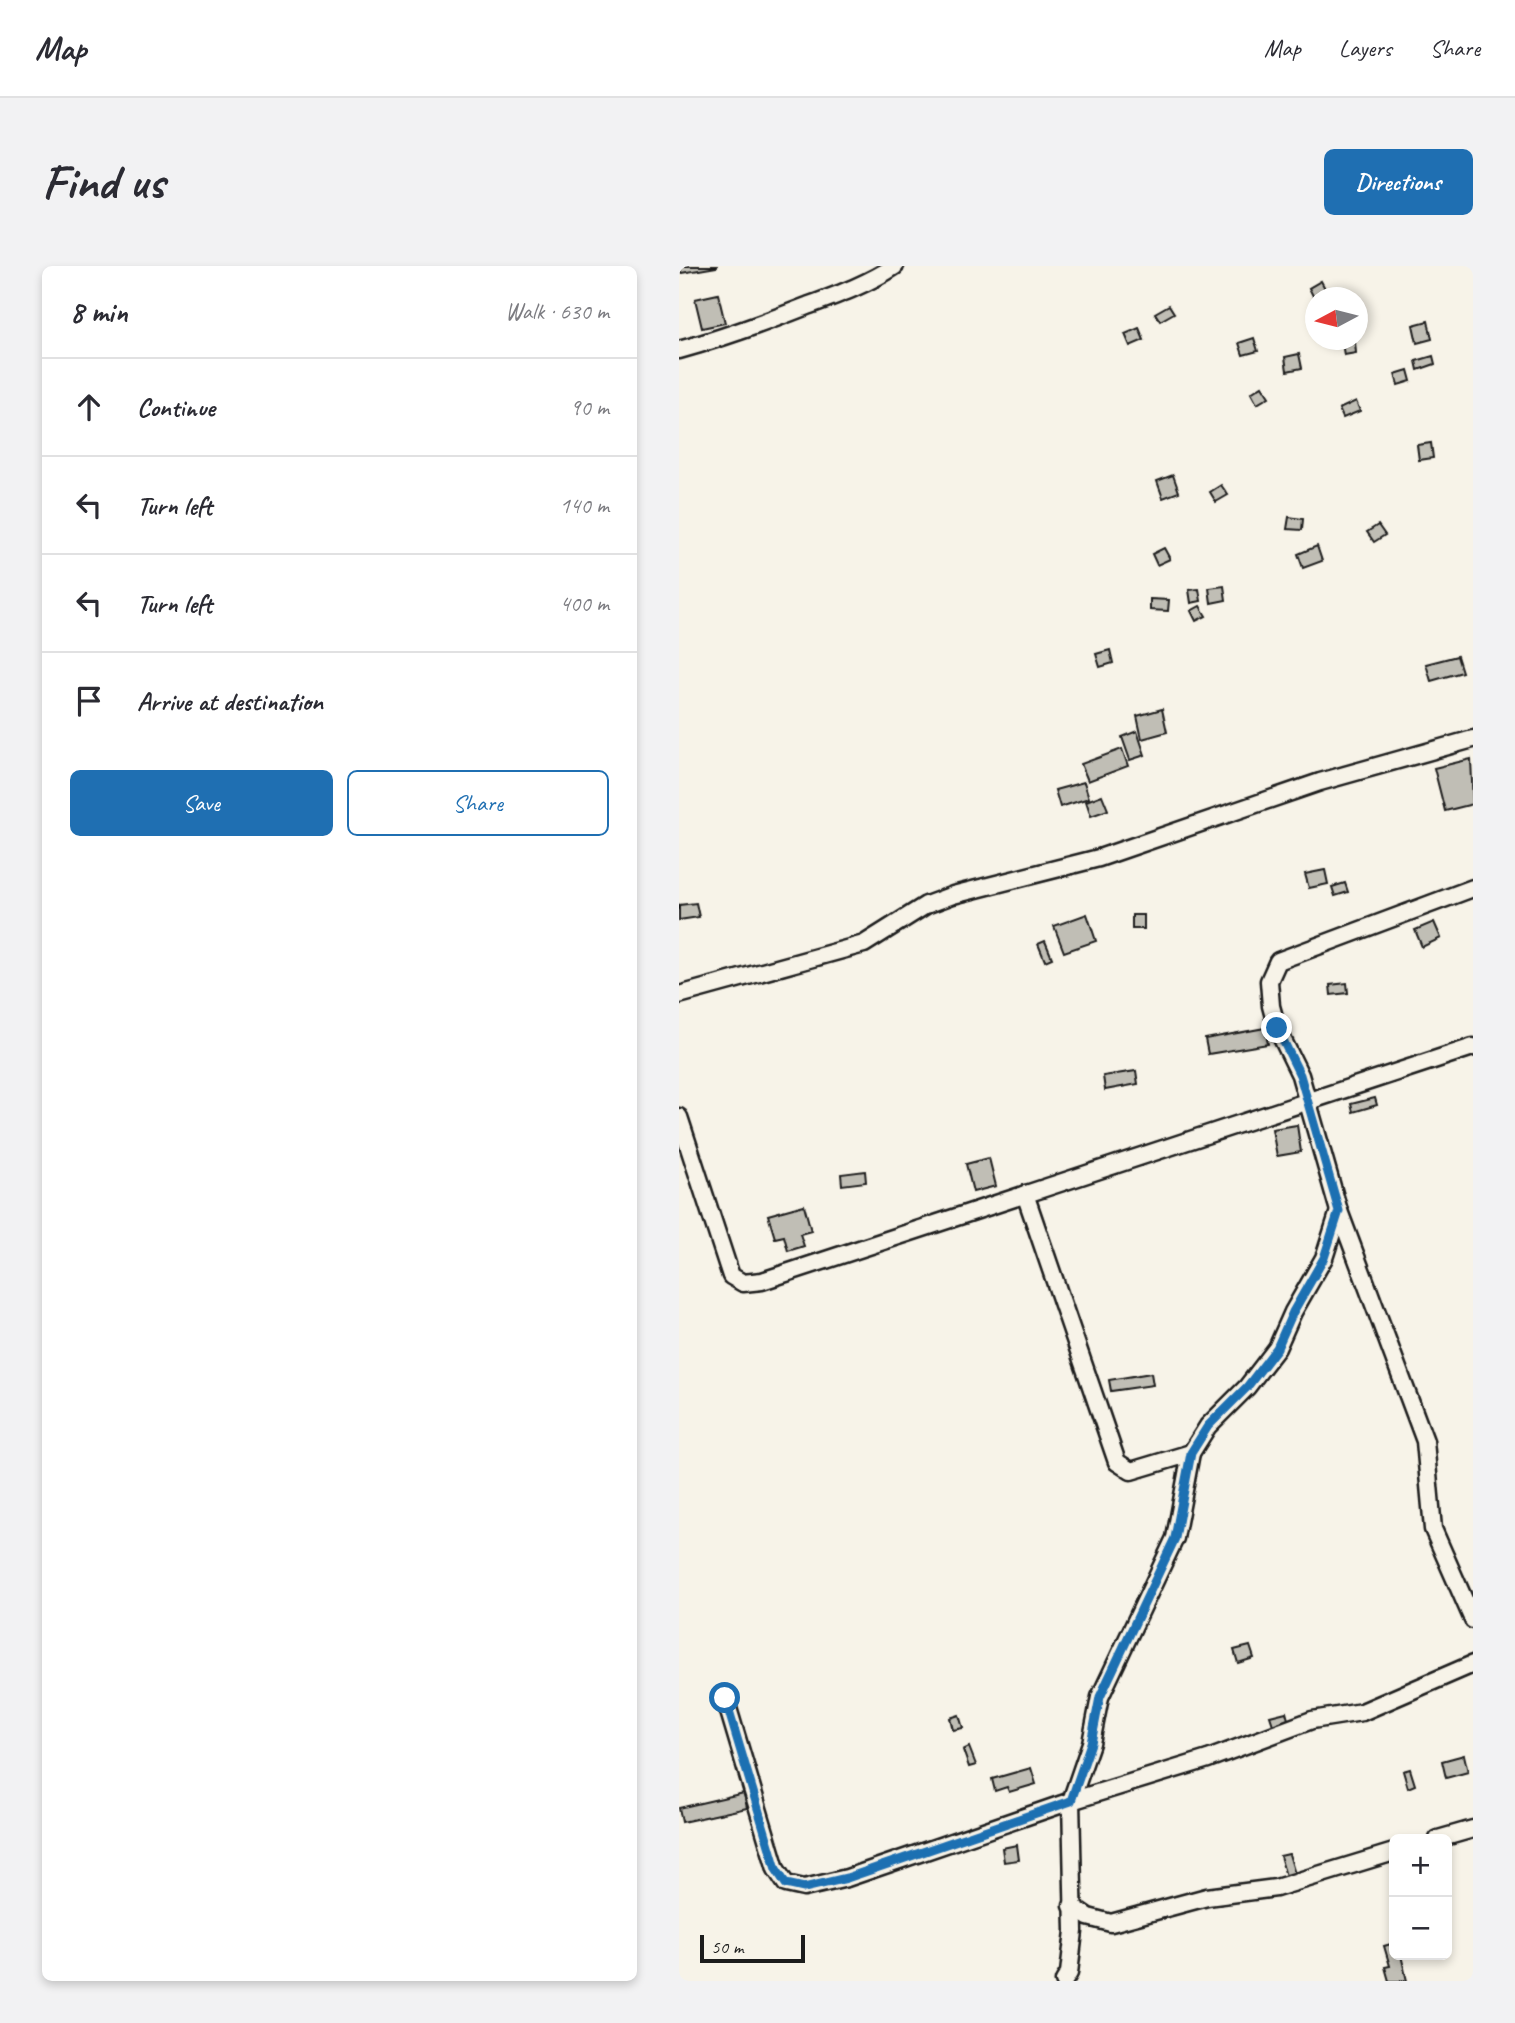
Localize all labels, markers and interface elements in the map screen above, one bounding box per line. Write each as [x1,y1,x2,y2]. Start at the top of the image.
text: Map [35,27,86,69]
text: Map [1264,33,1301,63]
text: Layers [1339,33,1392,63]
text: Share [1430,33,1480,63]
button: Directions [1324,149,1473,215]
text: Find us [42,151,164,213]
north arrow [1305,287,1368,350]
text: 8 min [70,293,127,331]
text: Walk · 630 m [505,297,609,326]
icon: ahead [70,388,108,426]
text: Continue [137,391,215,424]
text: 90 m [570,393,609,422]
icon: left [70,486,108,524]
text: Turn left [137,489,212,522]
text: 140 m [560,491,609,520]
icon: left [70,584,108,622]
text: Turn left [137,587,212,620]
text: 400 m [560,589,609,618]
icon: arrive [70,682,108,720]
text: Arrive at destination [137,685,323,718]
button: Save [70,770,333,836]
button: Share [347,770,609,836]
route end [1261,1012,1292,1043]
route start [709,1682,740,1713]
map controls [1389,1834,1452,1960]
button: + [1389,1834,1452,1897]
button: − [1389,1897,1452,1960]
scale bar [700,1932,805,1964]
text: 50 m [711,1935,743,1959]

